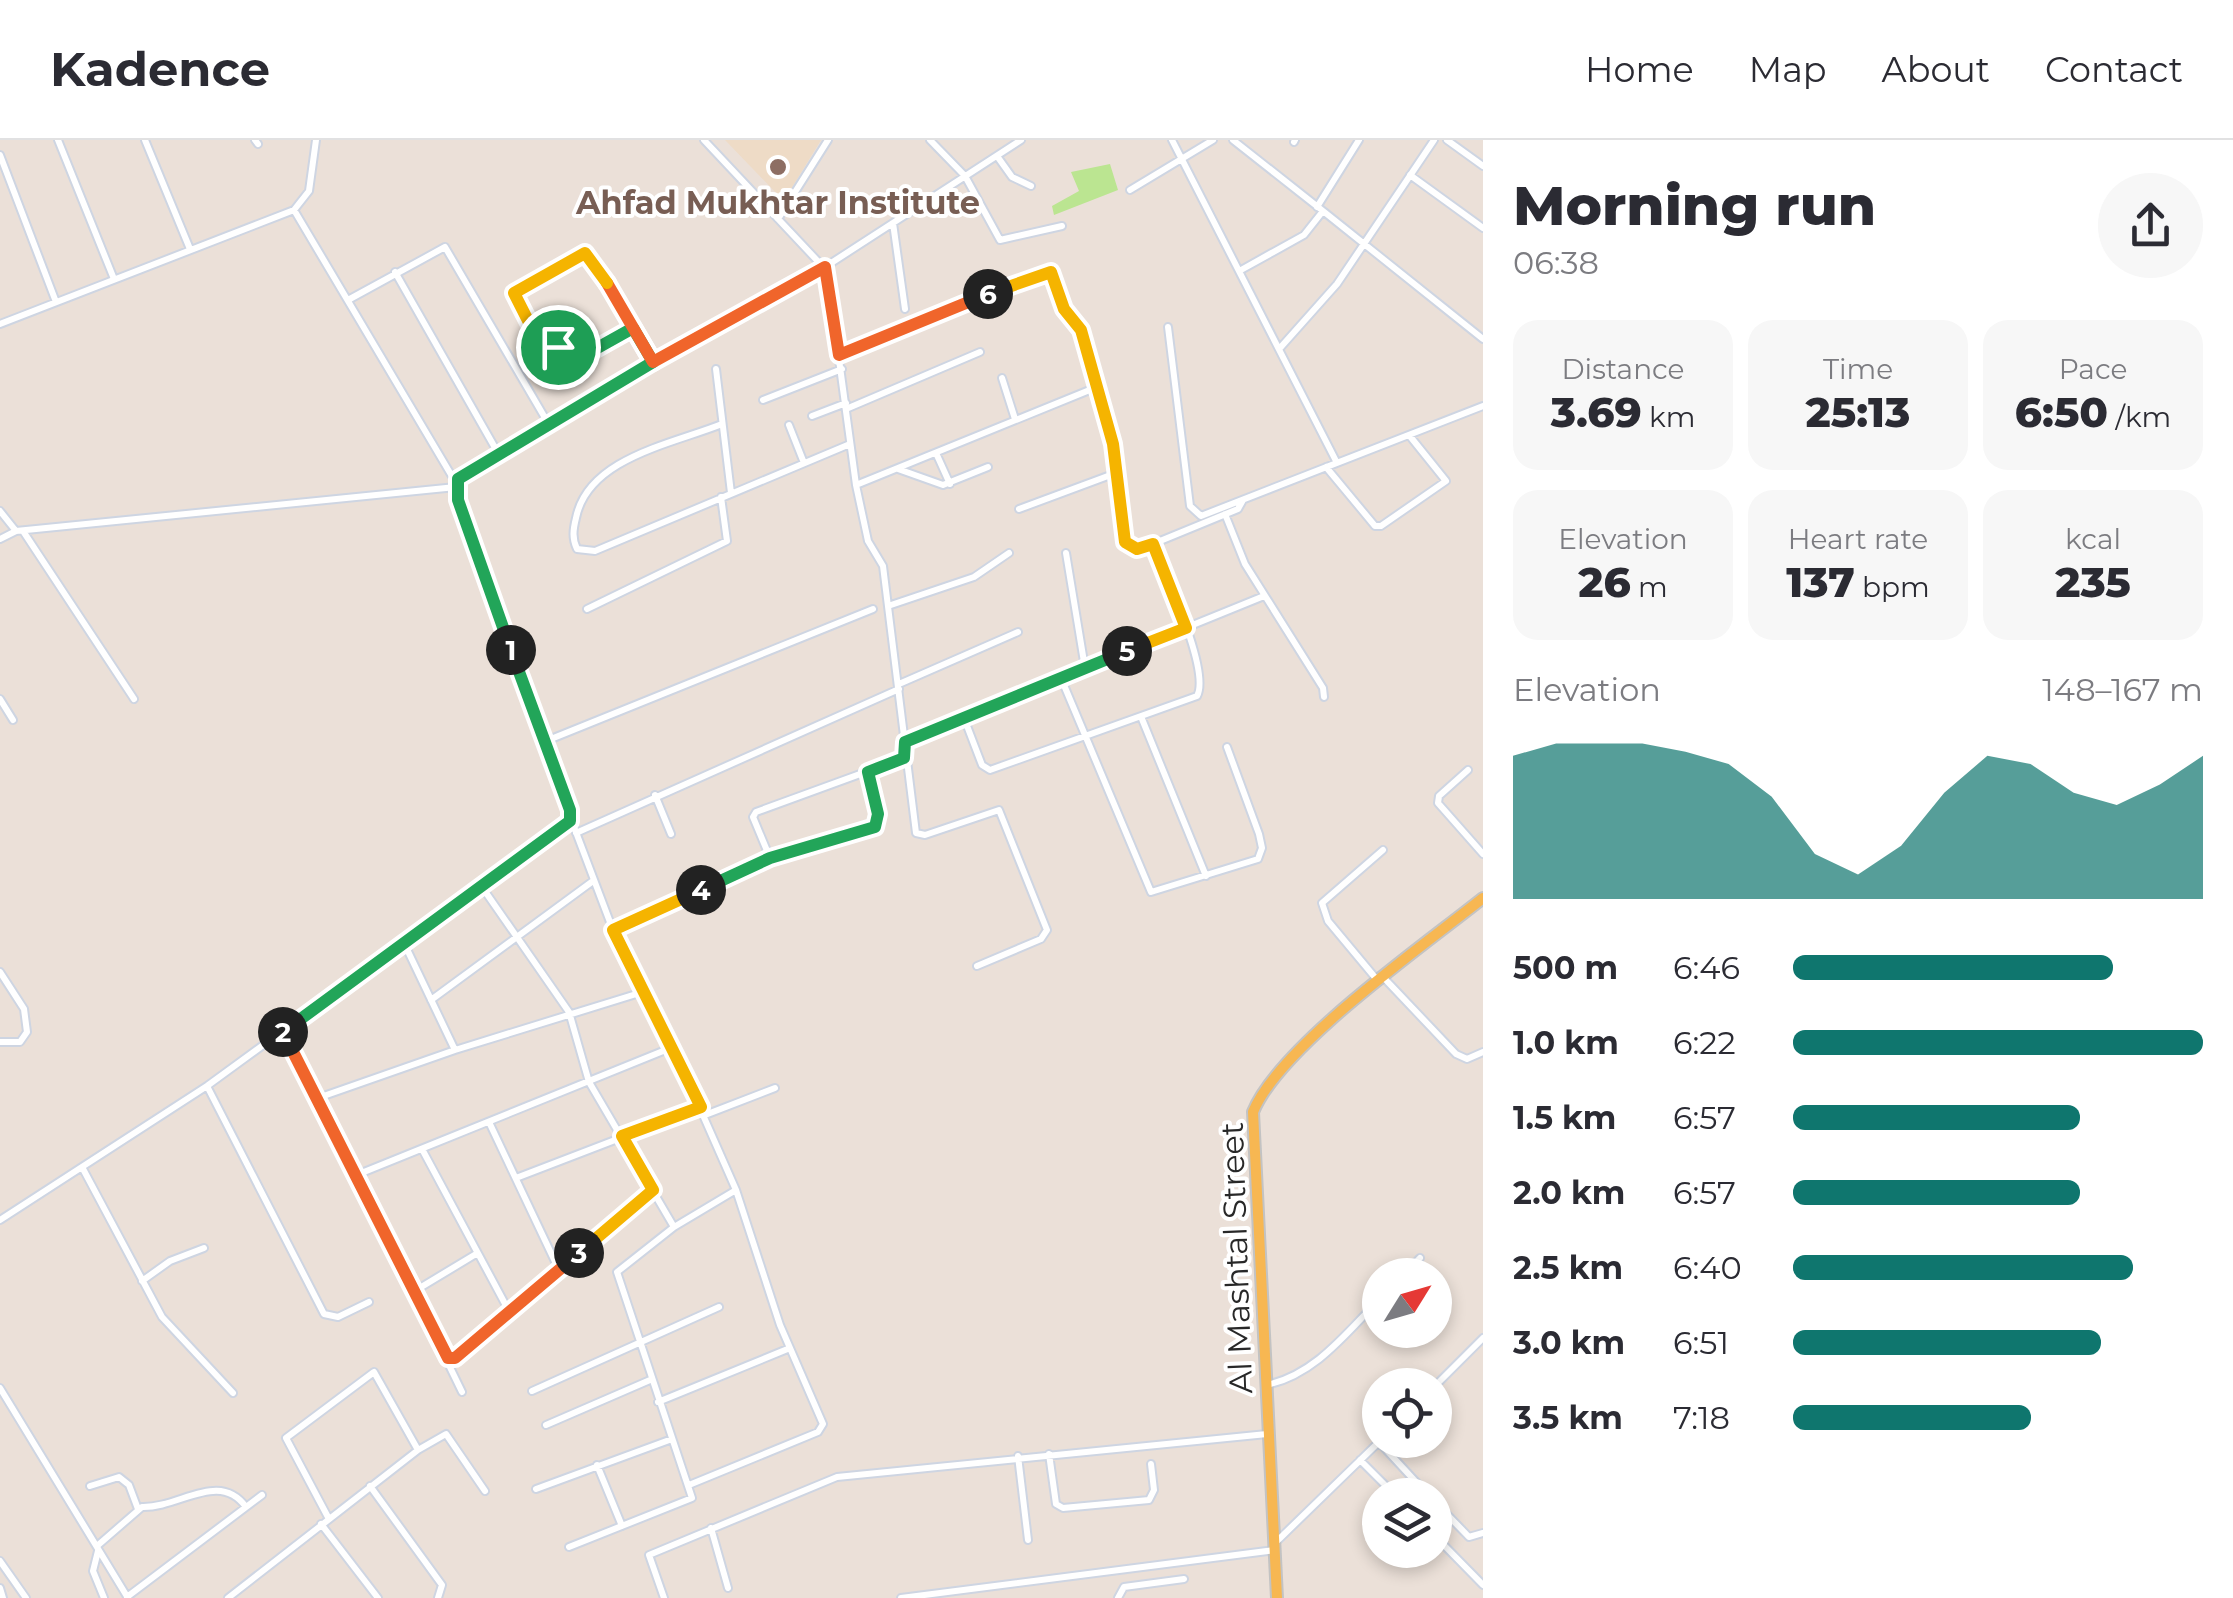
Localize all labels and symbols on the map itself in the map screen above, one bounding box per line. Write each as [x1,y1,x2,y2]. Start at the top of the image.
marker: Ahfad Mukhtar Institute [767,156,789,178]
place label: Ahfad Mukhtar Institute [575,183,980,222]
pin: 6 [963,269,1013,319]
pin [516,305,601,390]
pin: 1 [486,625,536,675]
pin: 5 [1102,626,1152,676]
pin: 4 [676,865,726,915]
pin: 2 [258,1007,308,1057]
street label: Al Mashtal Street [1212,1122,1260,1394]
pin: 3 [554,1228,604,1278]
north arrow [1362,1258,1452,1348]

